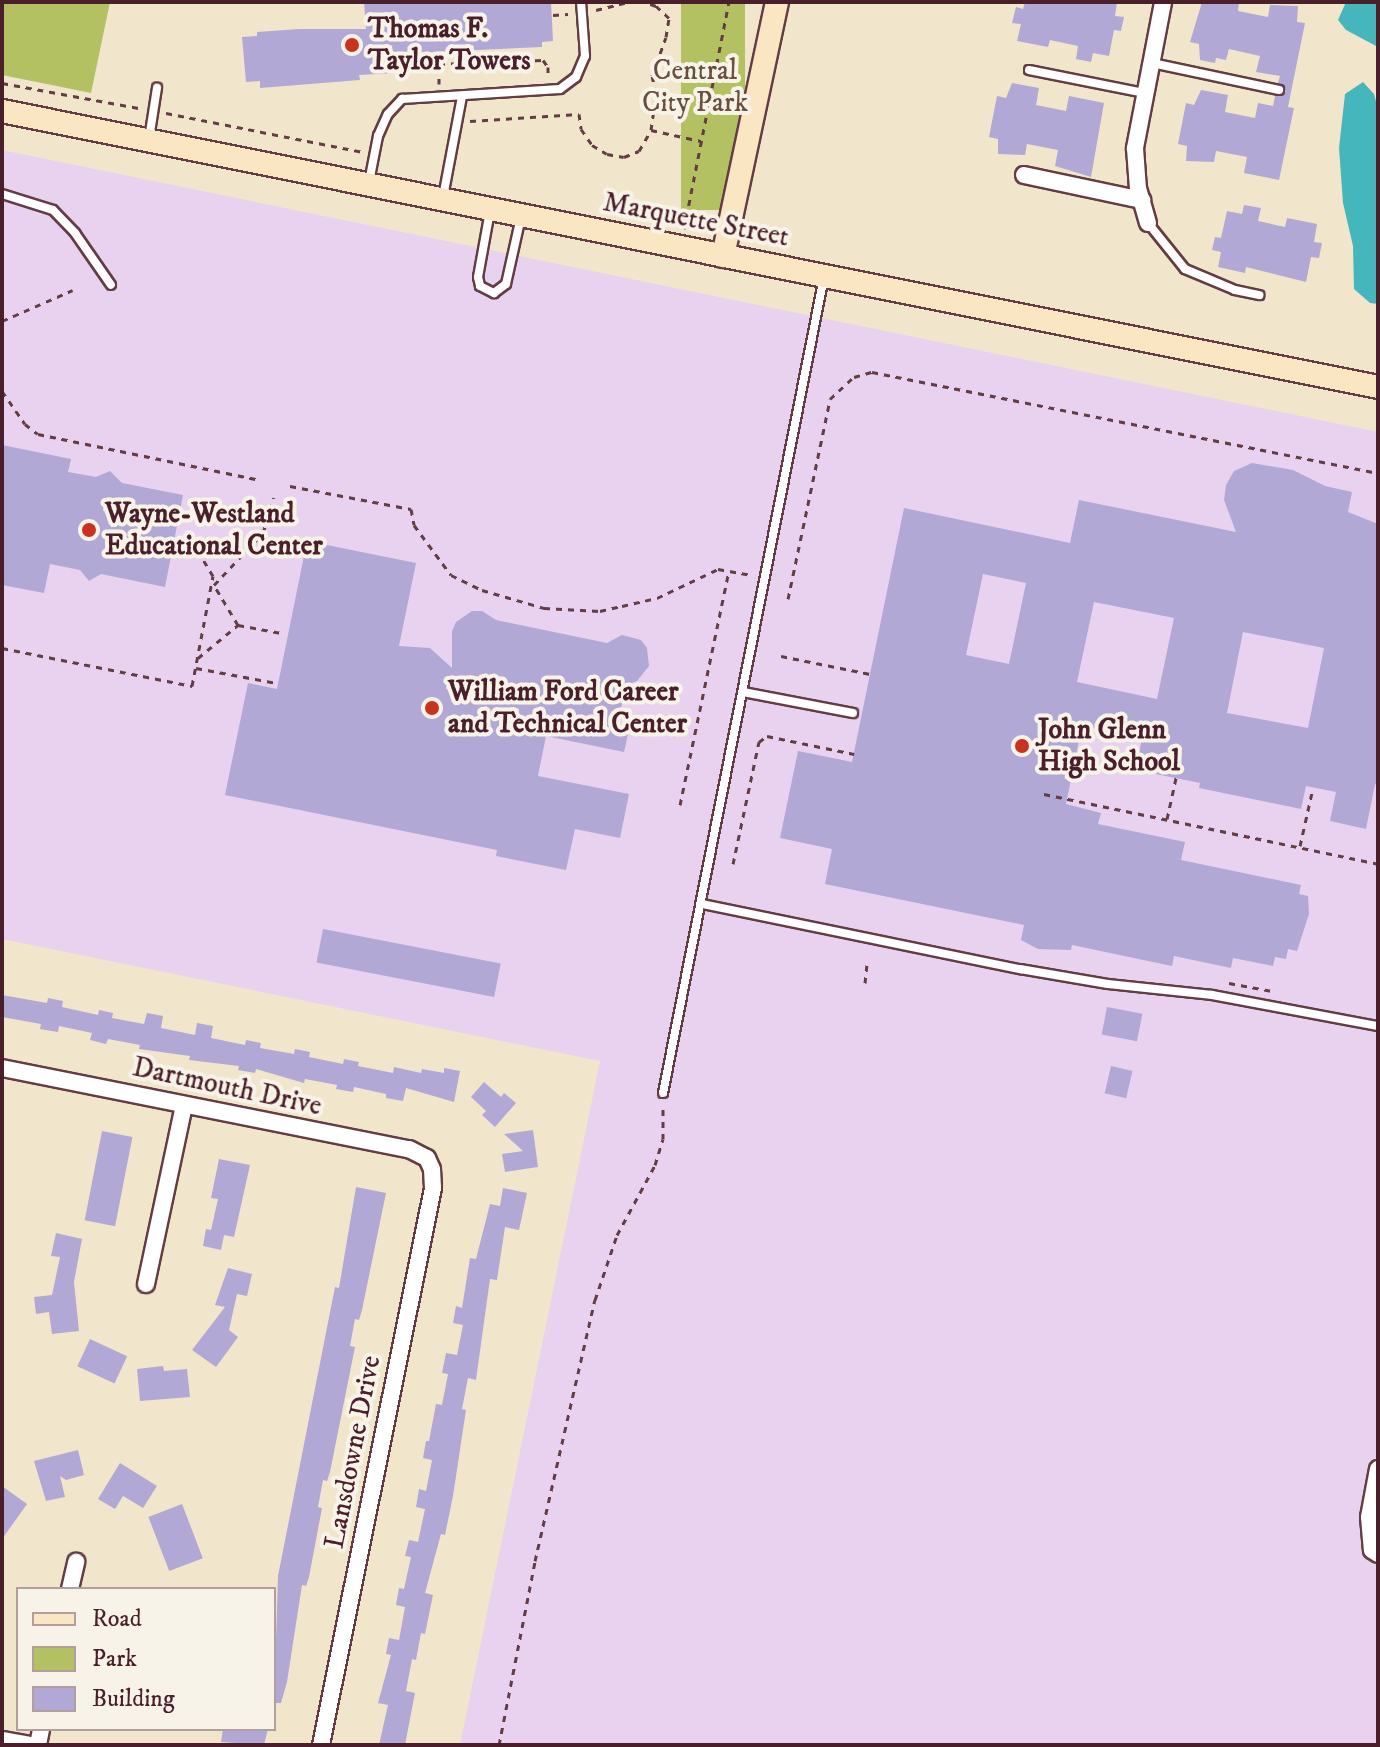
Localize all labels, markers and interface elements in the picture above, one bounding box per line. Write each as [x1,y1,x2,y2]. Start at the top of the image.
place label: Thomas F. Taylor Towers [368,12,531,78]
marker: Thomas F. Taylor Towers [343,36,361,54]
park label: Central City Park [642,54,748,120]
street label: Marquette Street [600,186,792,254]
place label: Wayne-Westland Educational Center [105,497,323,563]
marker: Wayne-Westland Educational Center [80,521,98,539]
place label: William Ford Career and Technical Center [448,675,687,741]
marker: William Ford Career and Technical Center [423,699,441,717]
place label: John Glenn High School [1038,713,1180,779]
marker: John Glenn High School [1013,737,1031,755]
street label: Dartmouth Drive [129,1051,325,1123]
street label: Lansdowne Drive [318,1353,388,1551]
legend [16,1587,276,1731]
text: Road [92,1604,142,1634]
text: Park [92,1644,137,1674]
text: Building [92,1684,175,1714]

